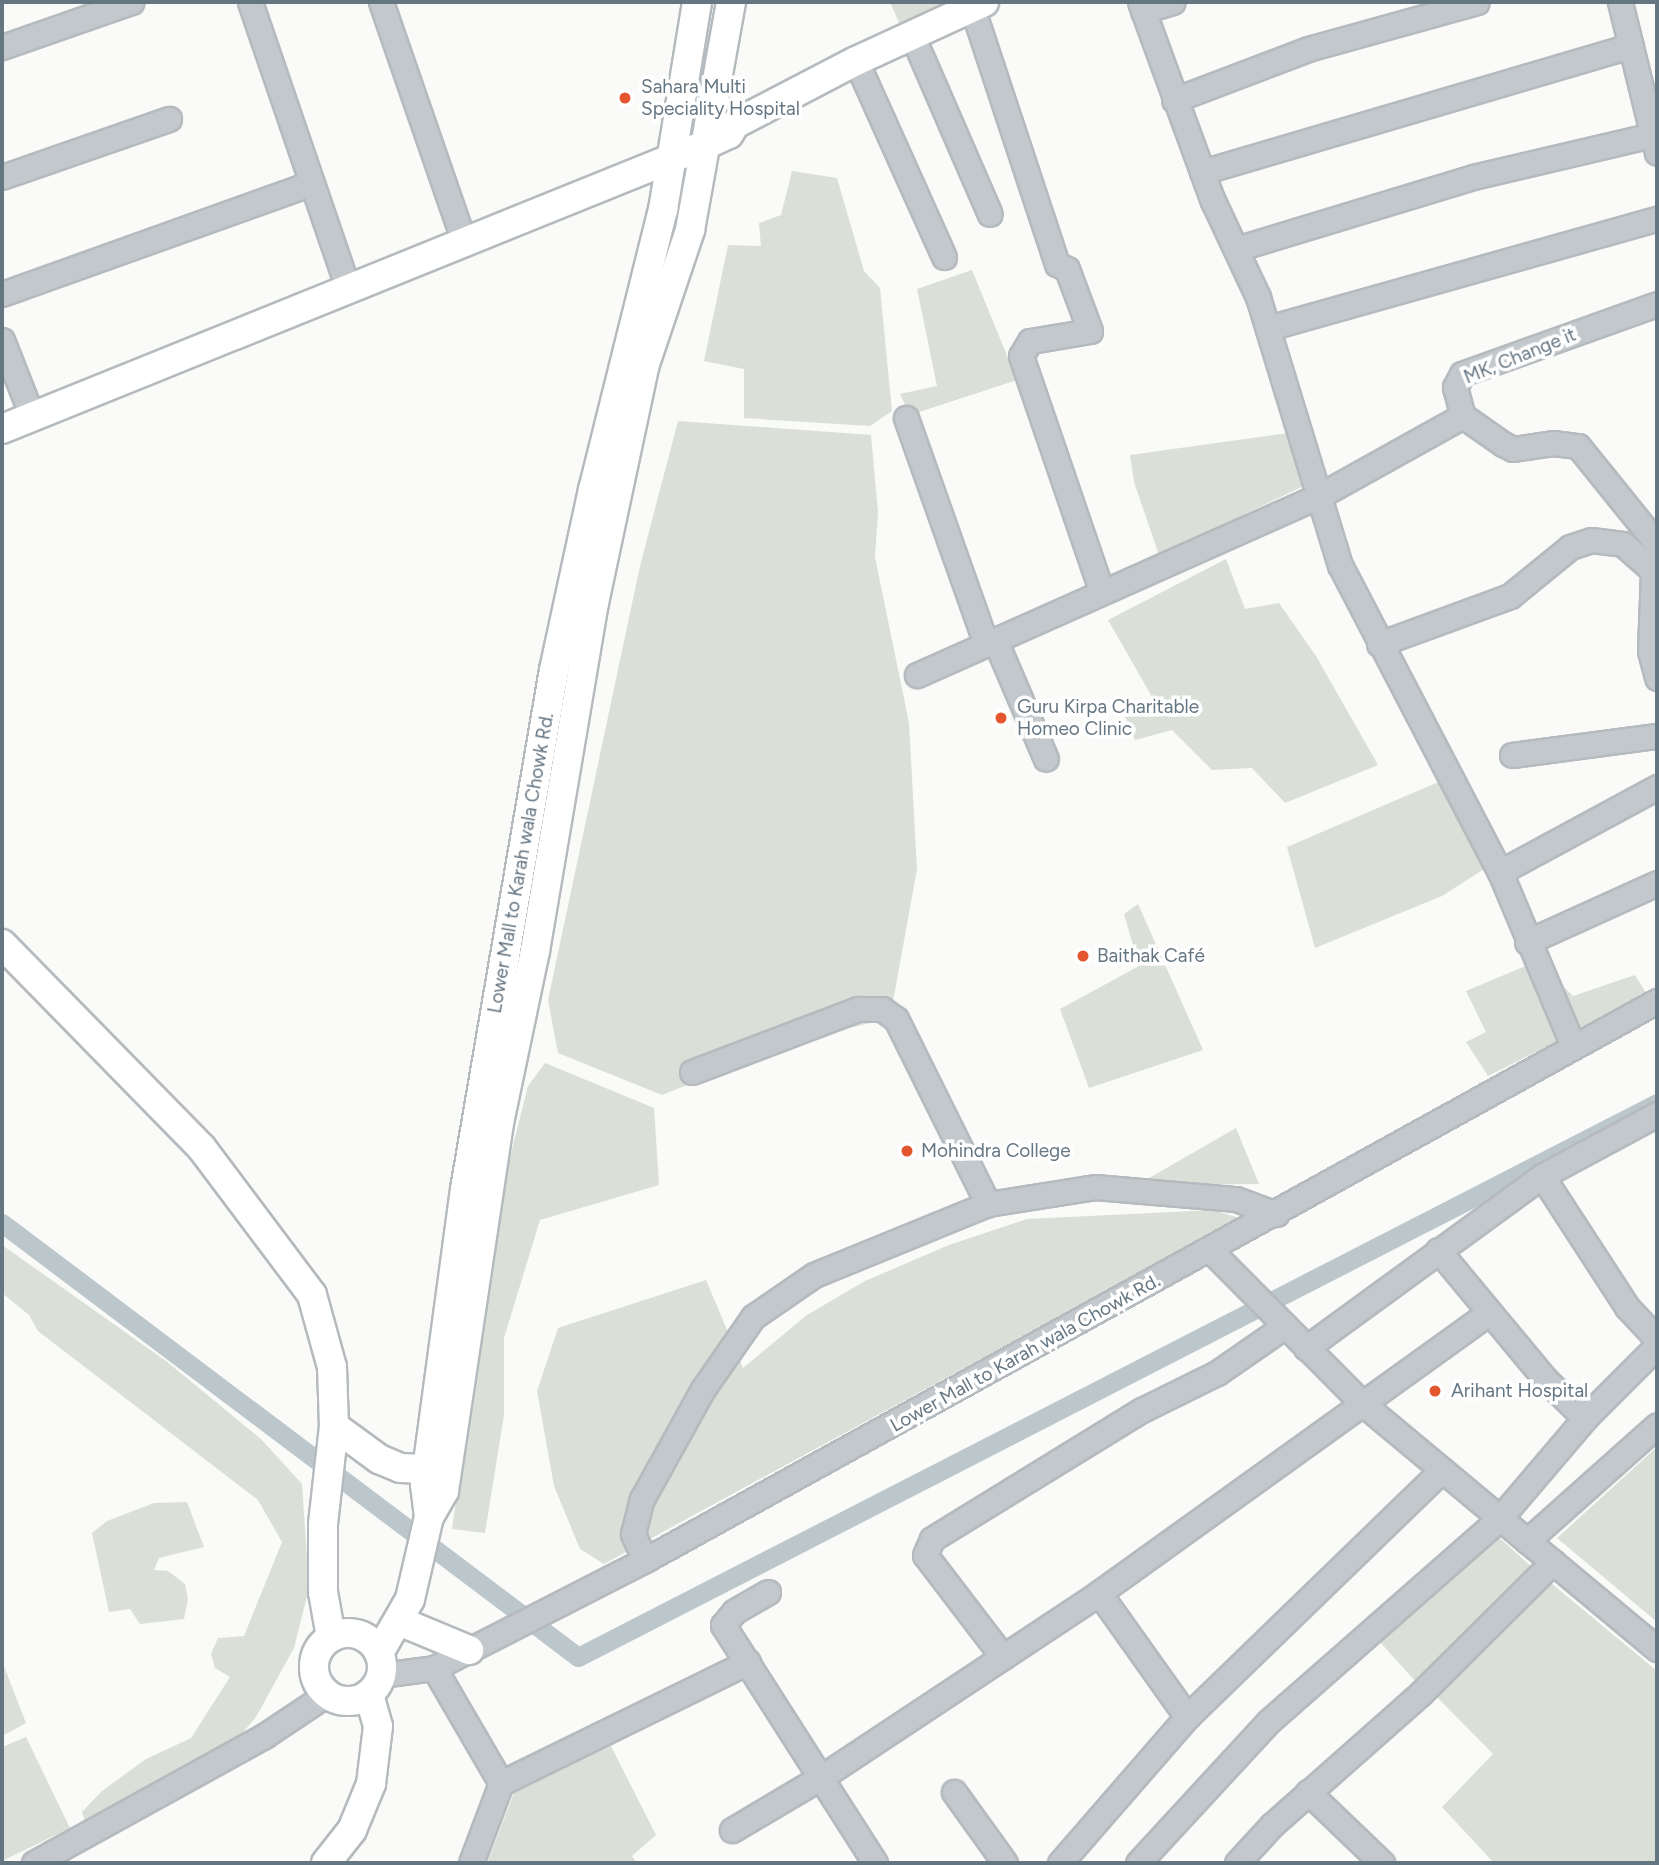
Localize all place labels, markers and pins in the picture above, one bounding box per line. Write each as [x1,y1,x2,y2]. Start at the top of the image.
place label: Sahara Multi Speciality Hospital [641,76,800,120]
marker: Sahara Multi Speciality Hospital [615,88,635,108]
place label: Guru Kirpa Charitable Homeo Clinic [1017,696,1199,740]
marker: Guru Kirpa Charitable Homeo Clinic [991,708,1011,728]
place label: Baithak Café [1097,945,1205,967]
marker: Baithak Café [1075,948,1091,964]
place label: Mohindra College [921,1140,1071,1162]
marker: Mohindra College [899,1143,915,1159]
place label: Arihant Hospital [1451,1380,1588,1402]
marker: Arihant Hospital [1425,1381,1445,1401]

